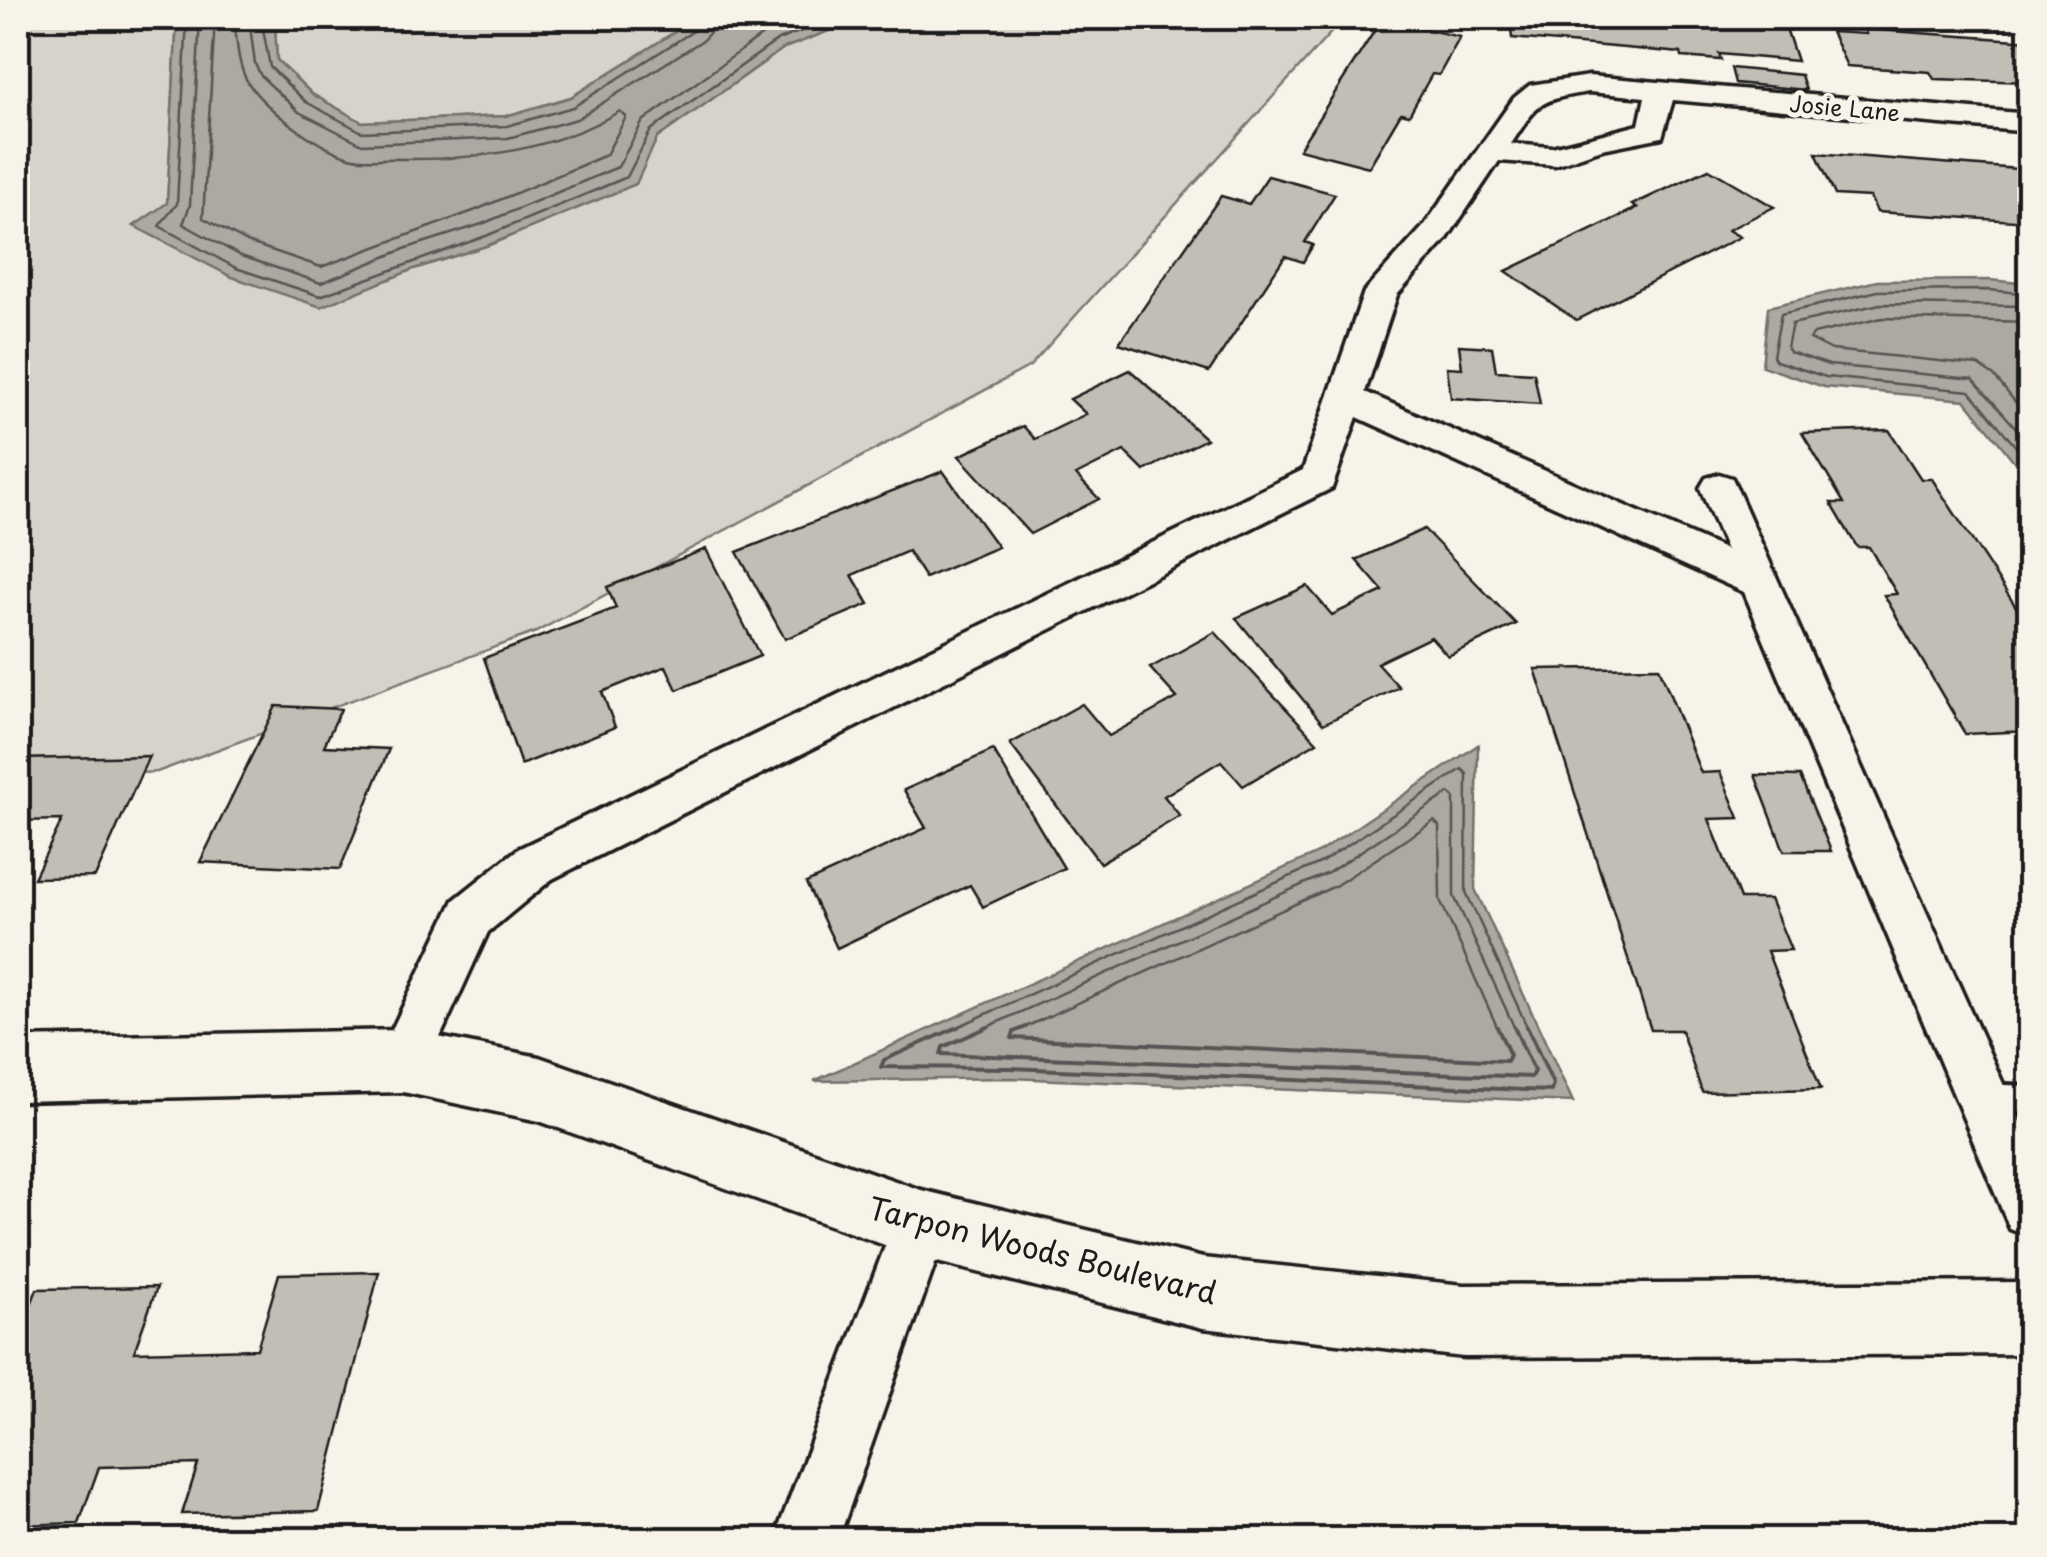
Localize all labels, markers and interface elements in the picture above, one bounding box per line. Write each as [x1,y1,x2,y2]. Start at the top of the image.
street label: Josie Lane [1788,86,1902,128]
street label: Tarpon Woods Boulevard [864,1184,1222,1314]

